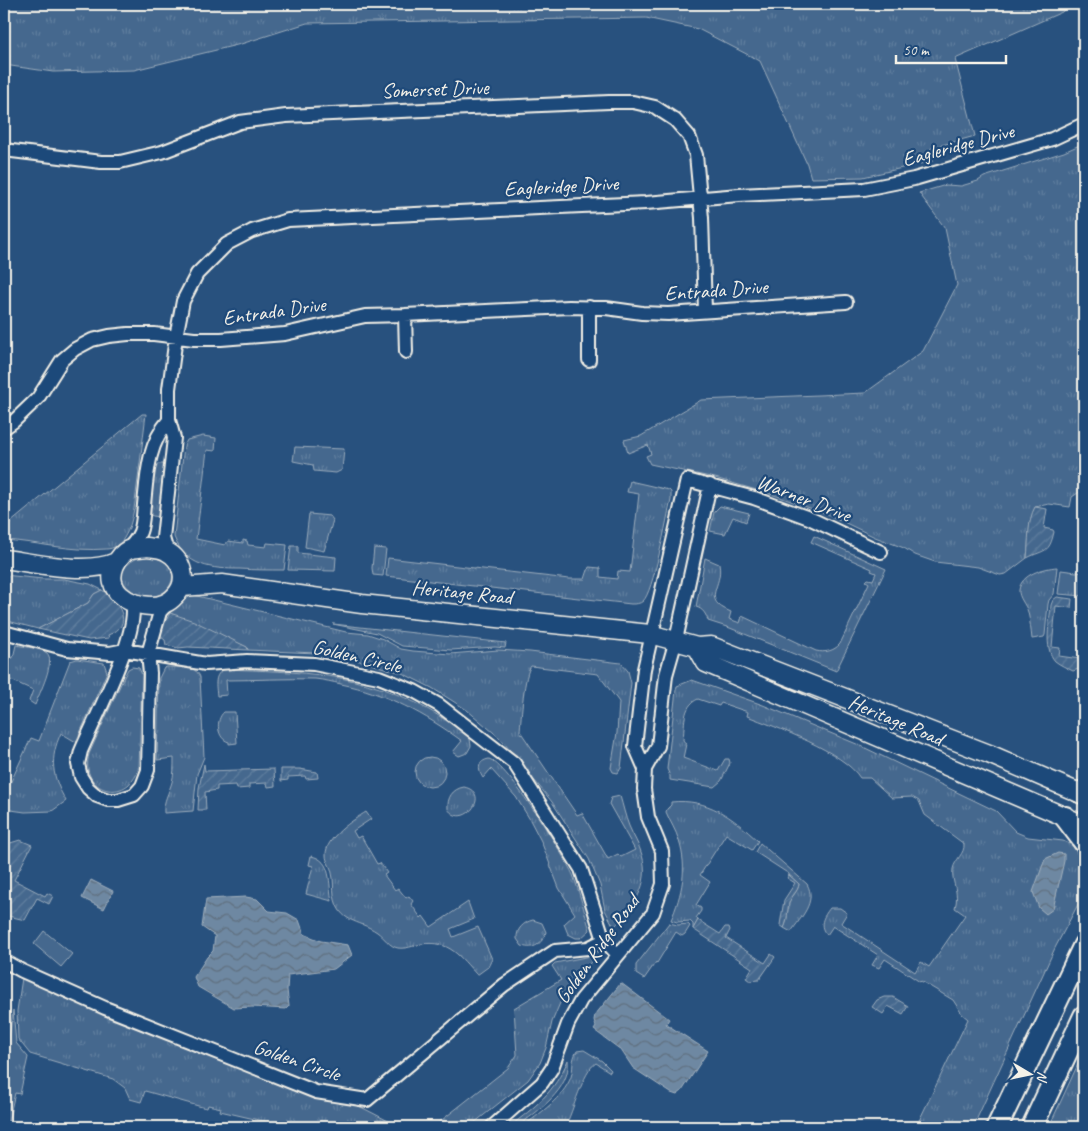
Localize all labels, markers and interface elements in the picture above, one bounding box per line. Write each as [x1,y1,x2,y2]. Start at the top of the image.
scale bar [896,32,1006,64]
text: 50 m [903,41,930,60]
street label: Somerset Drive [381,74,490,104]
street label: Eagleridge Drive [899,117,1018,172]
street label: Eagleridge Drive [503,170,620,202]
street label: Entrada Drive [664,273,771,307]
street label: Entrada Drive [221,291,329,331]
street label: Warner Drive [753,468,857,529]
street label: Heritage Road [411,574,517,611]
street label: Golden Circle [310,633,406,679]
street label: Heritage Road [845,688,951,753]
street label: Golden Ridge Road [549,887,647,1009]
street label: Golden Circle [250,1033,346,1088]
north arrow [1006,1048,1056,1098]
text: N [1033,1070,1051,1084]

